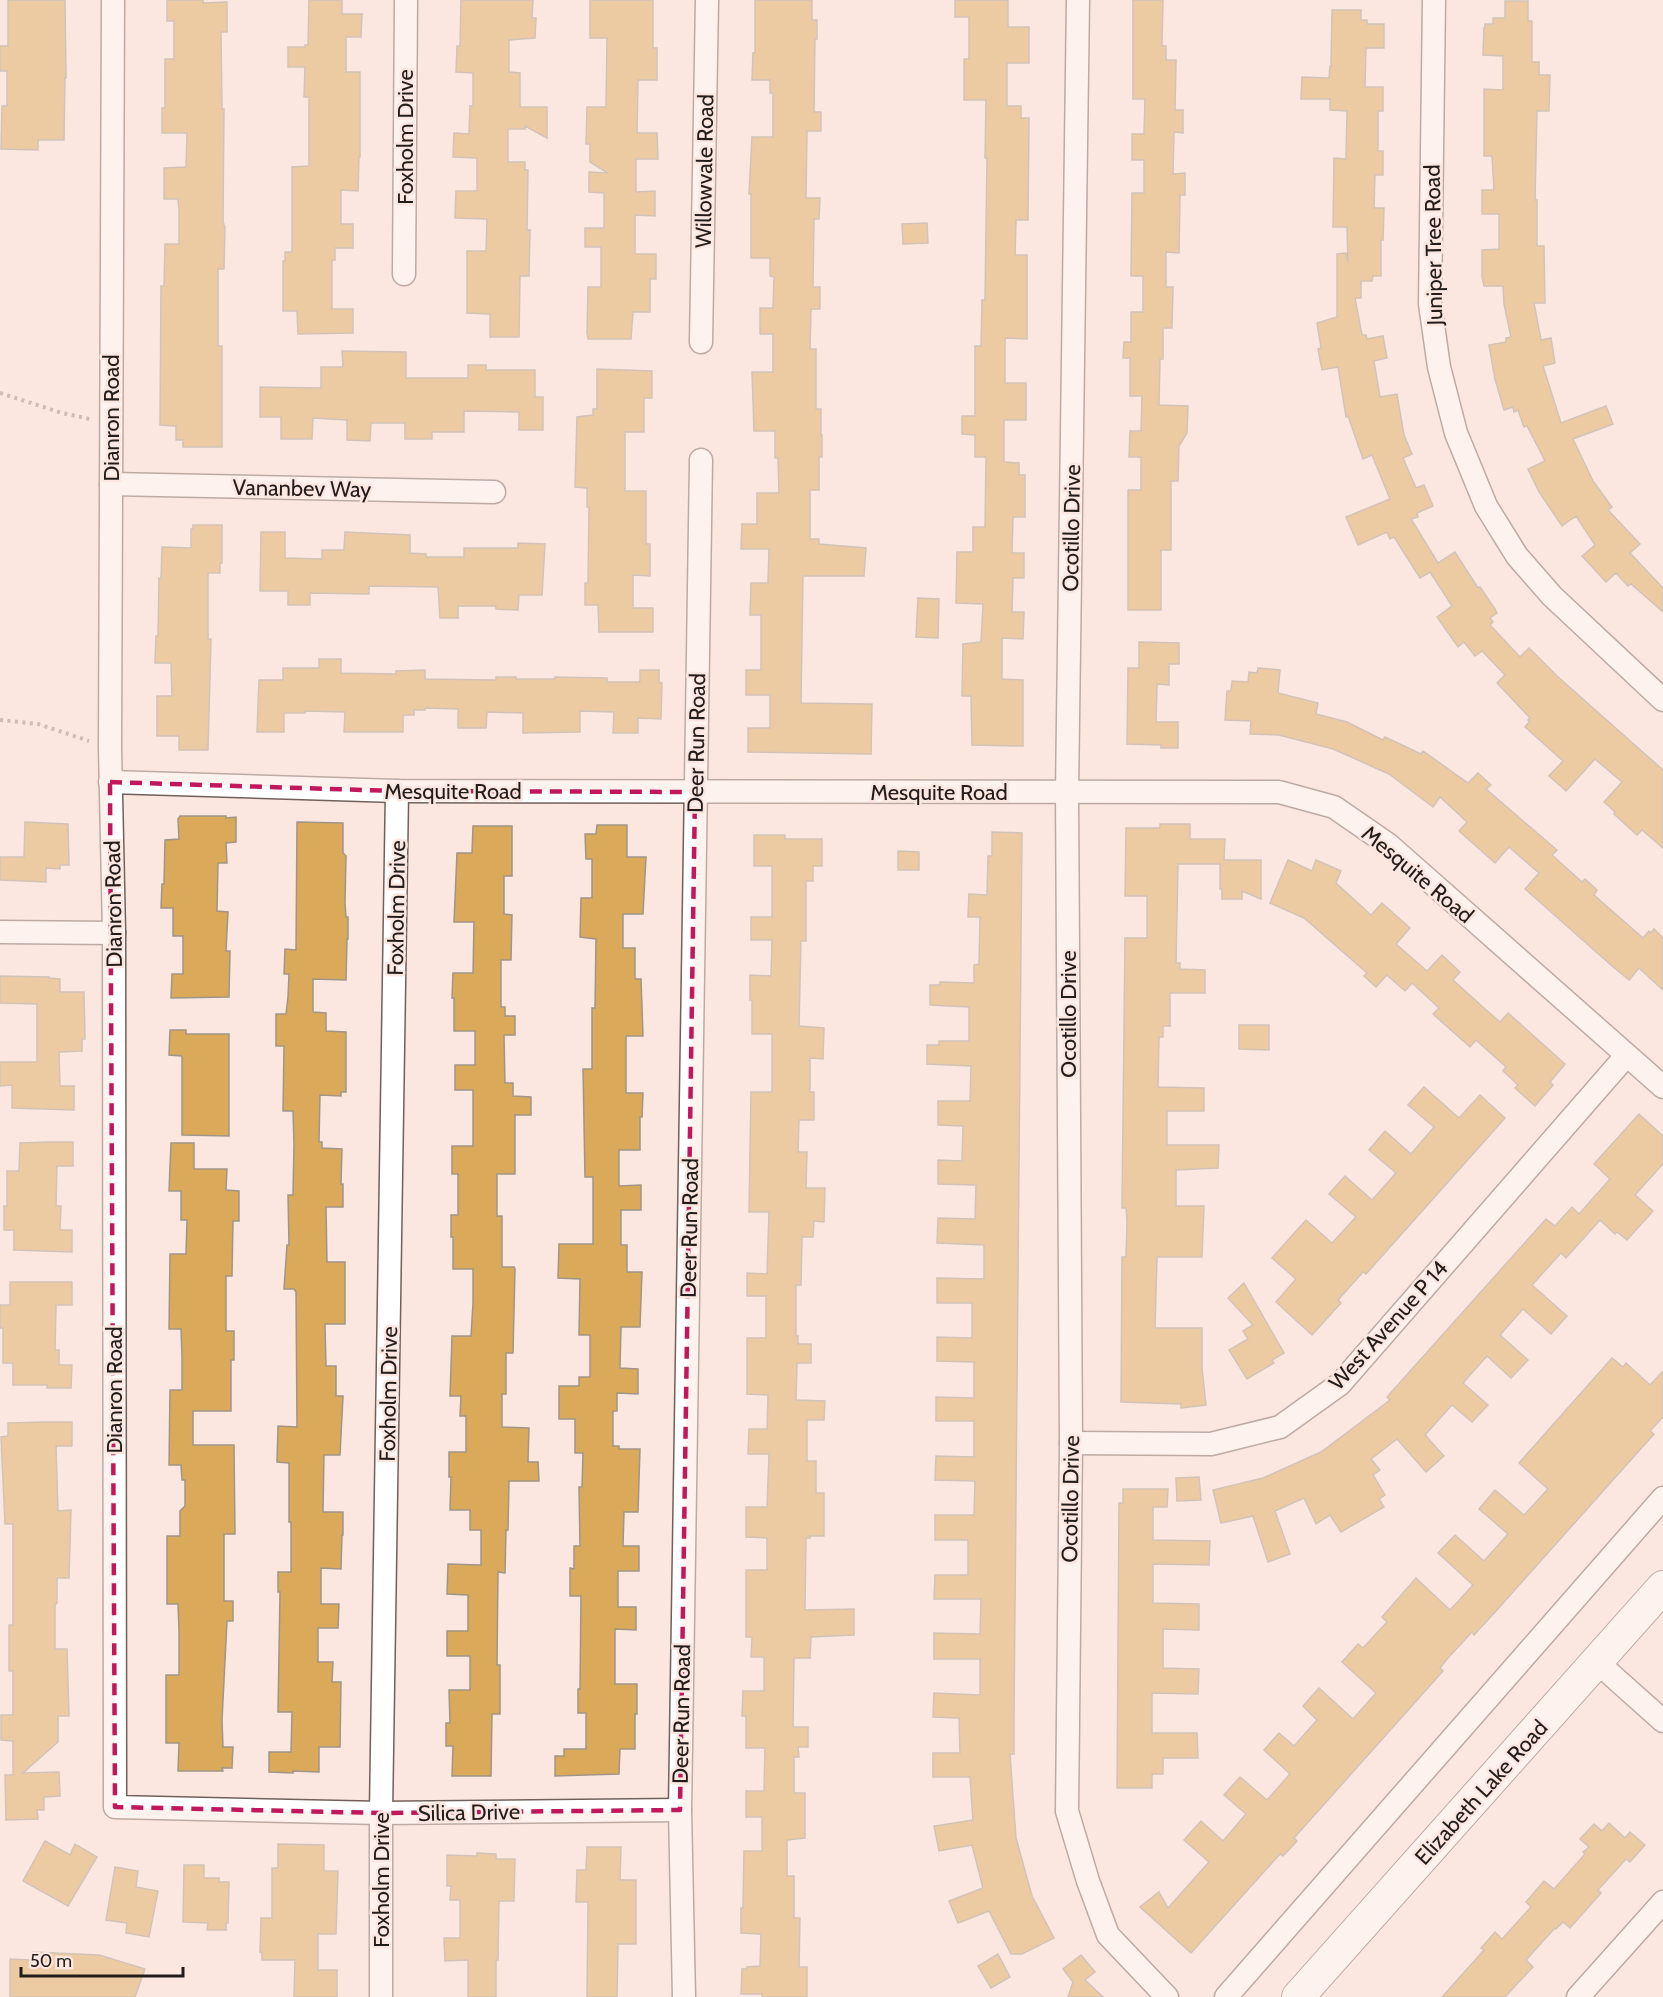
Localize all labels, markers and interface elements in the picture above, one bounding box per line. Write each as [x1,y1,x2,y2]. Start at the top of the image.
street label: Foxholm Drive [392,69,419,205]
street label: Willowvale Road [690,94,719,248]
street label: Juniper Tree Road [1419,164,1448,327]
street label: Dianron Road [98,354,125,482]
street label: Ocotillo Drive [1057,464,1086,592]
street label: Vananbev Way [232,474,372,503]
street label: Deer Run Road [682,673,711,813]
street label: Mesquite Road [384,778,522,805]
street label: Mesquite Road [870,779,1008,806]
street label: Mesquite Road [1356,820,1479,929]
street label: Dianron Road [99,840,128,968]
street label: Foxholm Drive [382,840,411,976]
street label: Ocotillo Drive [1055,950,1082,1078]
street label: Deer Run Road [675,1158,704,1298]
street label: West Avenue P 14 [1323,1255,1454,1396]
street label: Dianron Road [101,1326,128,1454]
street label: Foxholm Drive [374,1326,403,1462]
street label: Ocotillo Drive [1056,1435,1085,1563]
street label: Deer Run Road [667,1644,696,1784]
street label: Elizabeth Lake Road [1409,1714,1554,1870]
street label: Silica Drive [418,1798,520,1827]
street label: Foxholm Drive [368,1812,395,1948]
scale bar [21,1940,183,1978]
text: 50 m [30,1950,72,1972]

